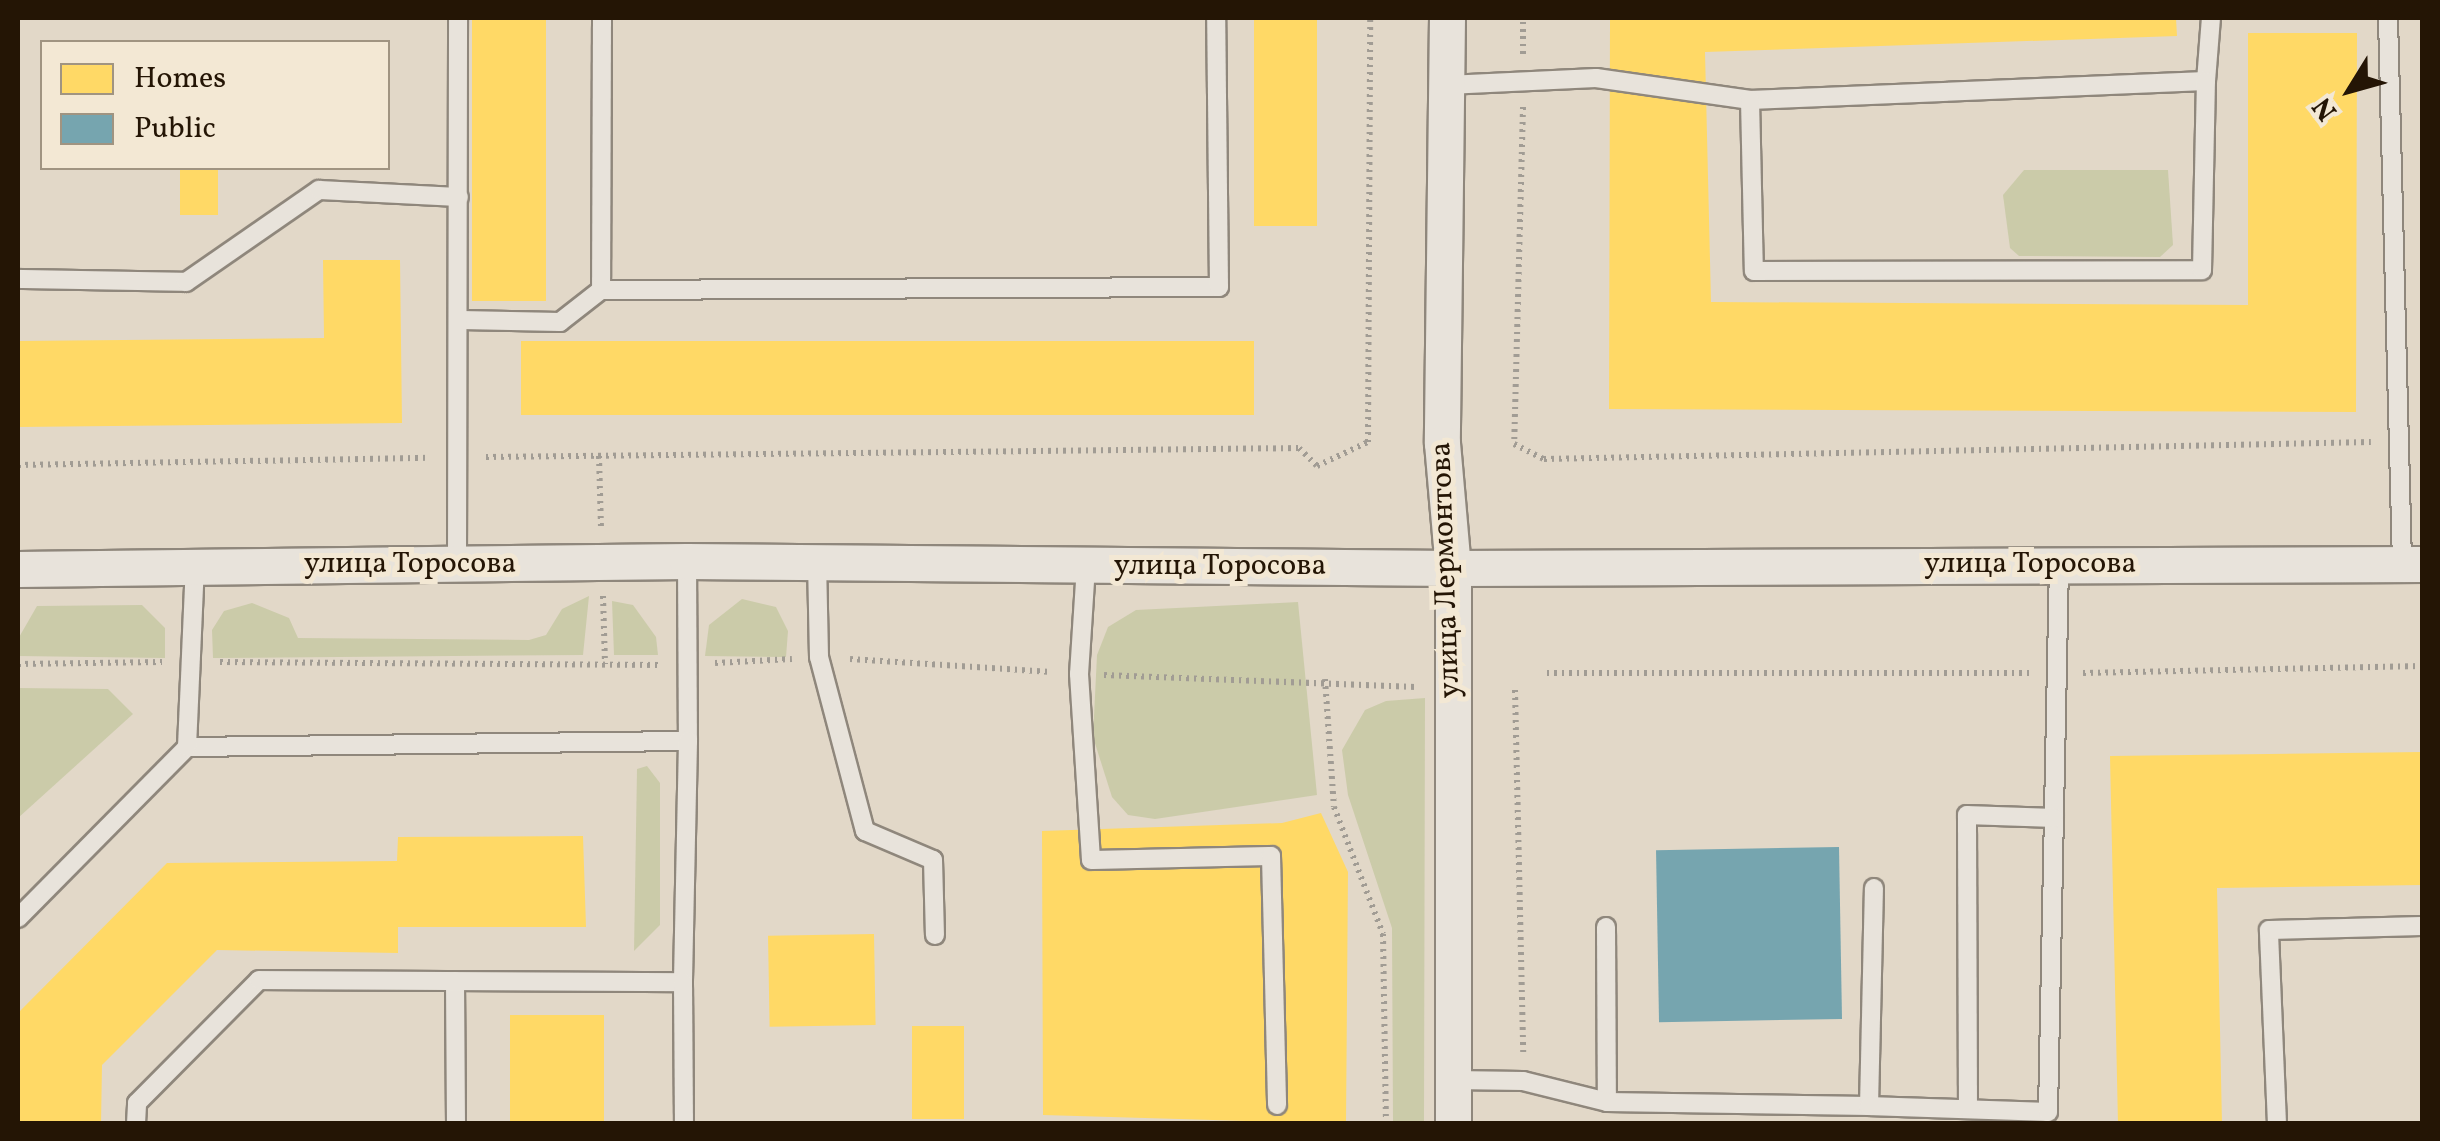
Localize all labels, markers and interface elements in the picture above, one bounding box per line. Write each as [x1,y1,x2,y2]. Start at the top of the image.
legend [40,40,390,170]
north arrow [2300,40,2400,140]
text: Homes [134,58,226,100]
text: N [2304,89,2347,128]
text: Public [134,108,216,150]
street label: улица Лермонтова [1424,441,1468,699]
street label: улица Торосова [303,546,517,582]
street label: улица Торосова [1923,546,2137,582]
street label: улица Торосова [1113,548,1327,584]

